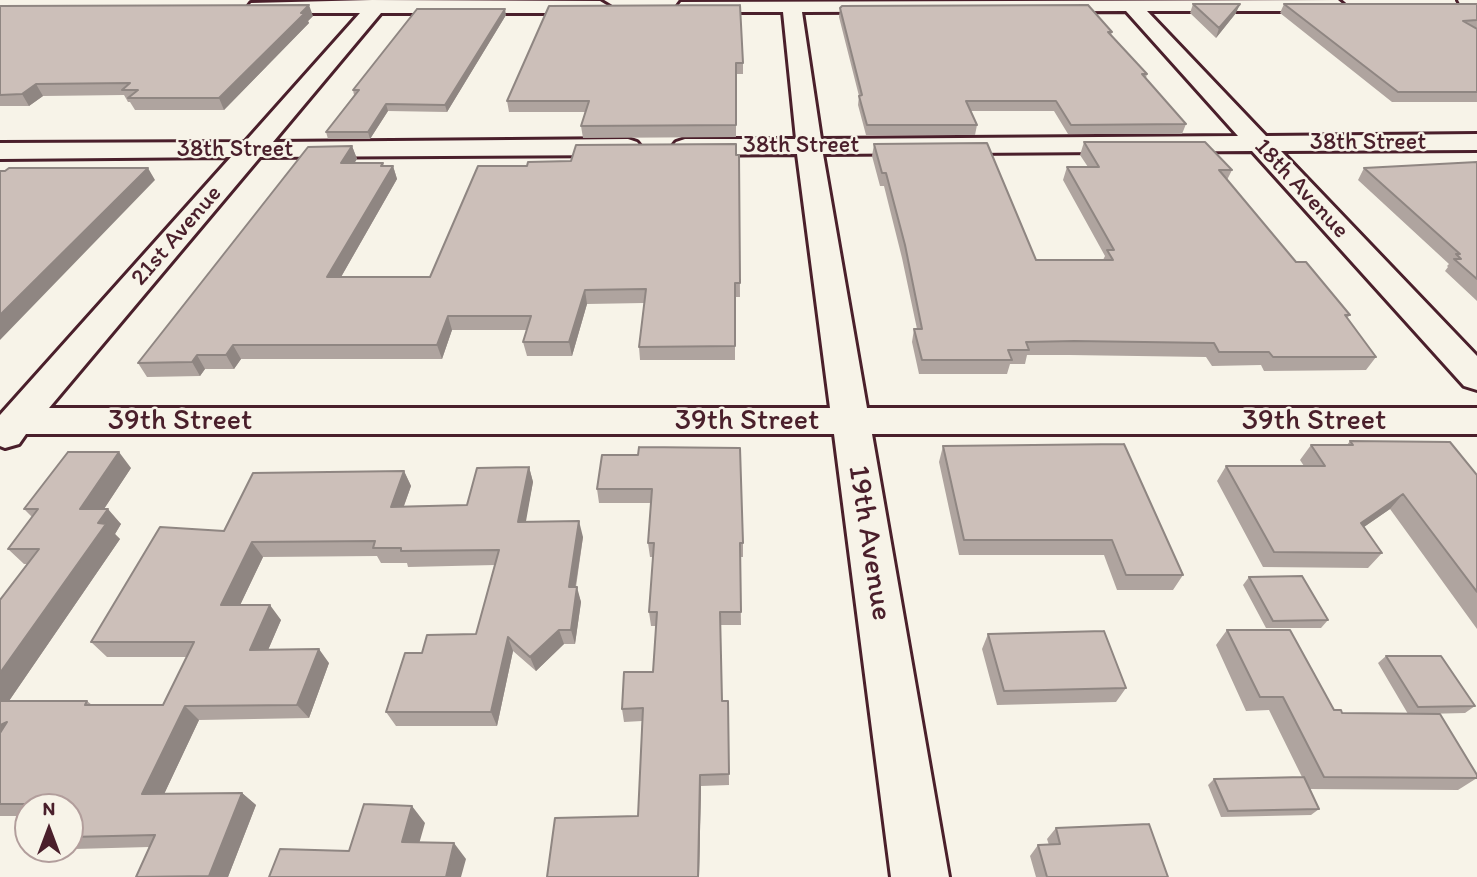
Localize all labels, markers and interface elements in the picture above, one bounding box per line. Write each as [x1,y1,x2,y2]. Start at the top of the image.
street label: 38th Street [1310,129,1426,157]
street label: 38th Street [743,132,859,160]
street label: 18th Avenue [1247,133,1355,245]
street label: 38th Street [177,136,293,164]
street label: 21st Avenue [126,180,228,292]
street label: 39th Street [108,403,252,439]
street label: 39th Street [675,403,819,439]
street label: 39th Street [1242,403,1386,439]
street label: 19th Avenue [839,463,899,623]
north arrow [14,793,84,863]
text: N [43,797,55,820]

